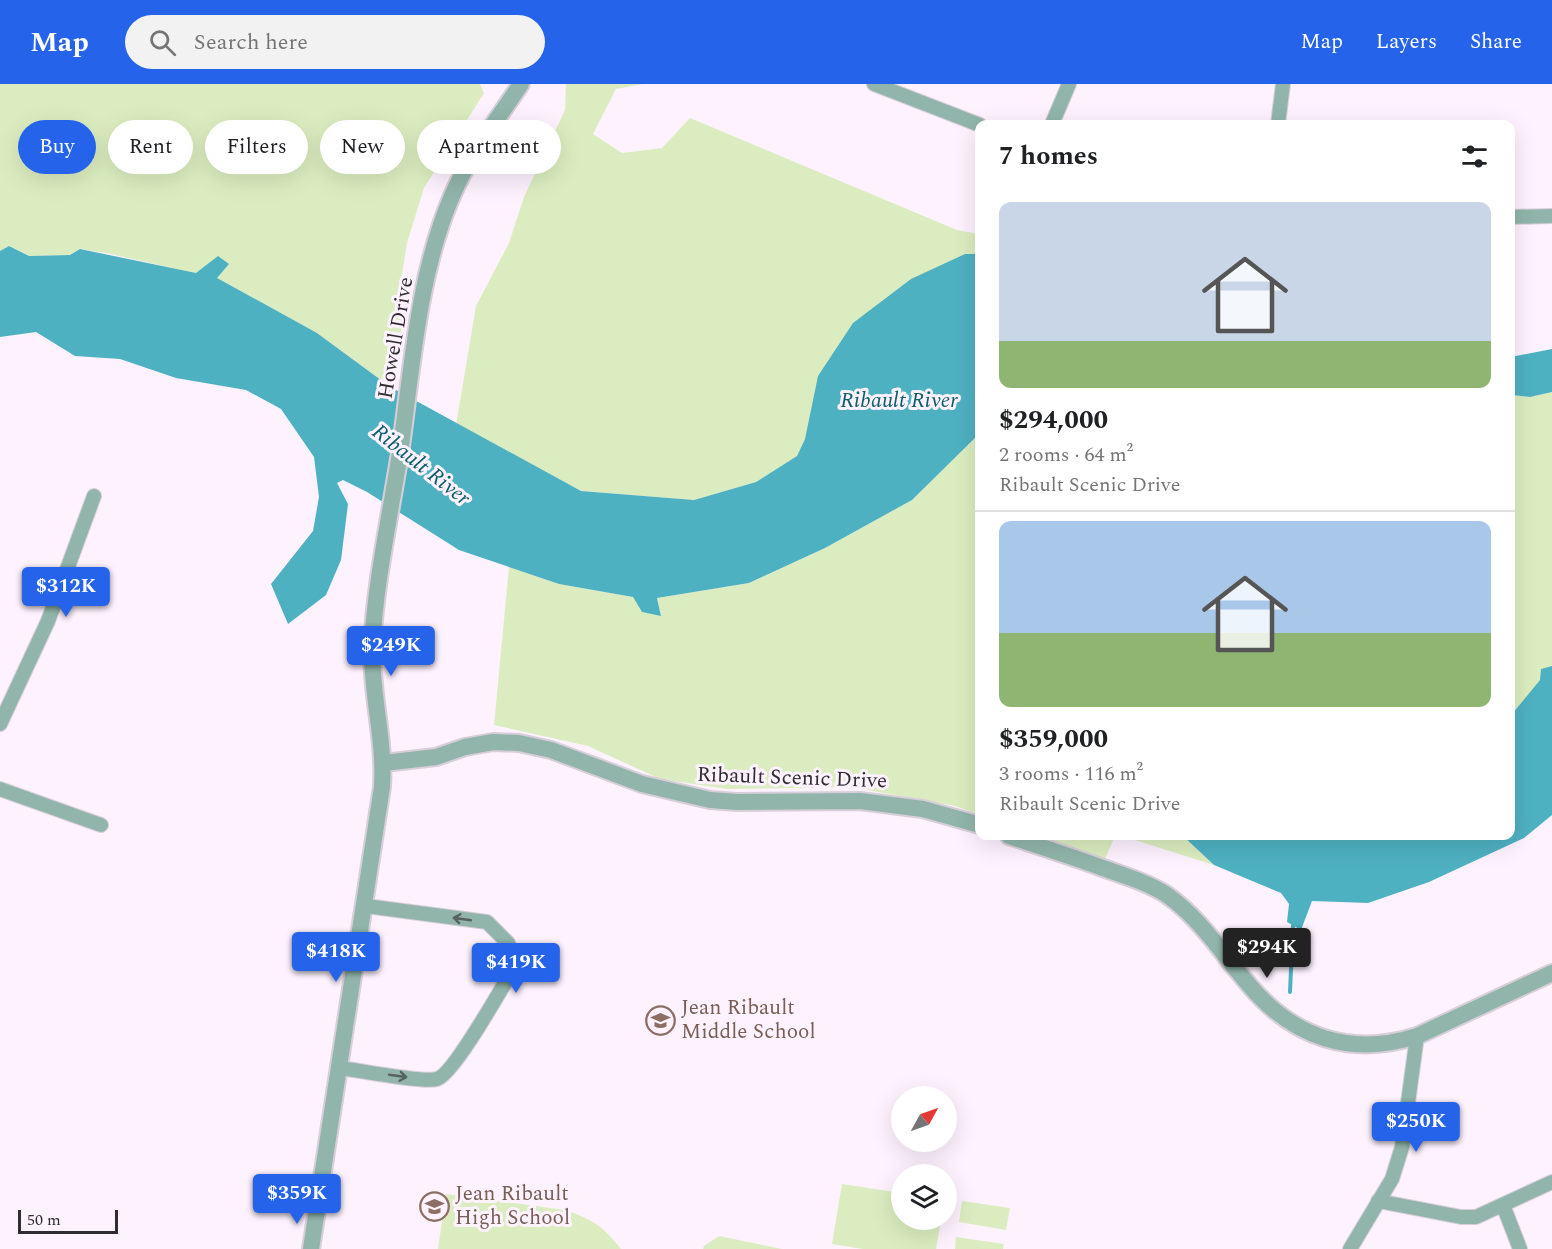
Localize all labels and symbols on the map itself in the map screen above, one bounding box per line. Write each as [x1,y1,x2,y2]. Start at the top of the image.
street label: Howell Drive [370,274,422,402]
water label: Ribault River [840,384,958,417]
water label: Ribault River [365,416,478,514]
pin: $312K [24,567,108,618]
pin: $249K [349,626,433,677]
street label: Ribault Scenic Drive [696,759,888,797]
one-way arrow [453,913,472,924]
pin: $294K [1225,928,1309,979]
pin: $418K [294,932,378,983]
pin: $419K [474,943,558,994]
place label: Jean Ribault Middle School [681,992,816,1048]
school or university icon: Jean Ribault Middle School [644,1004,676,1036]
one-way arrow [388,1070,407,1081]
north arrow [891,1086,957,1152]
pin: $250K [1374,1102,1458,1153]
pin: $359K [255,1174,339,1225]
place label: Jean Ribault High School [455,1178,570,1234]
school or university icon: Jean Ribault High School [418,1190,450,1222]
scale bar [18,1207,118,1234]

